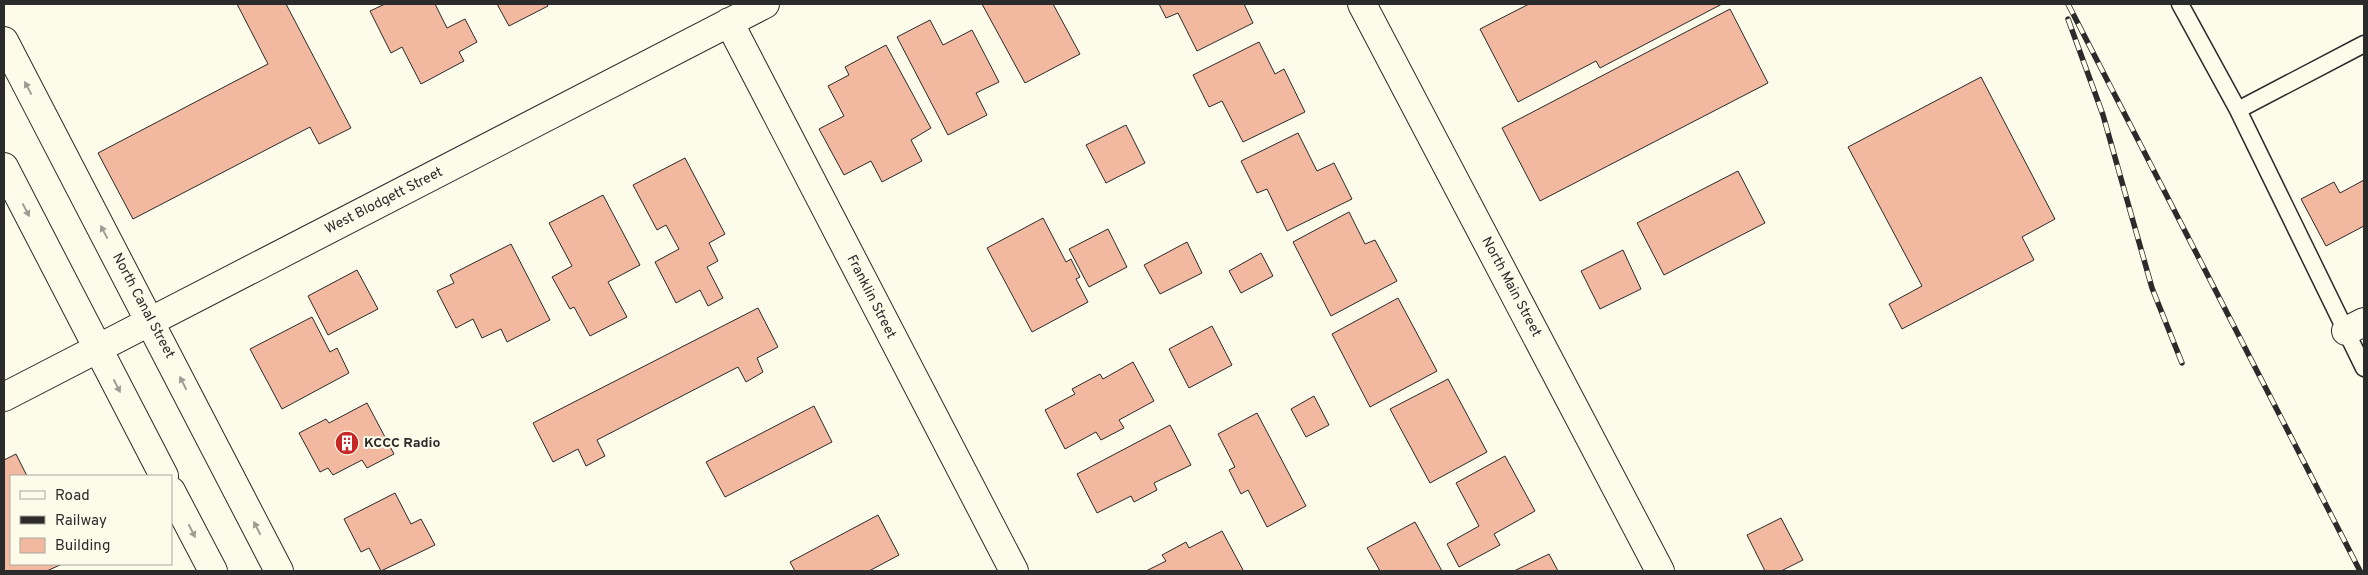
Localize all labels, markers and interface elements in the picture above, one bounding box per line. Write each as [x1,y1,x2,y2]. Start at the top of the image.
one-way arrow [24,81,32,95]
street label: West Blodgett Street [322,164,446,238]
one-way arrow [22,203,30,218]
one-way arrow [100,225,108,239]
street label: North Main Street [1477,234,1545,340]
street label: North Canal Street [108,250,178,362]
street label: Franklin Street [843,252,899,342]
one-way arrow [179,376,187,391]
one-way arrow [113,378,121,393]
building icon: KCCC Radio [334,430,360,456]
place label: KCCC Radio [364,435,441,452]
legend [10,475,172,565]
text: Road [55,487,90,506]
text: Railway [55,512,107,531]
one-way arrow [253,521,261,535]
one-way arrow [188,524,196,538]
text: Building [55,537,110,556]

